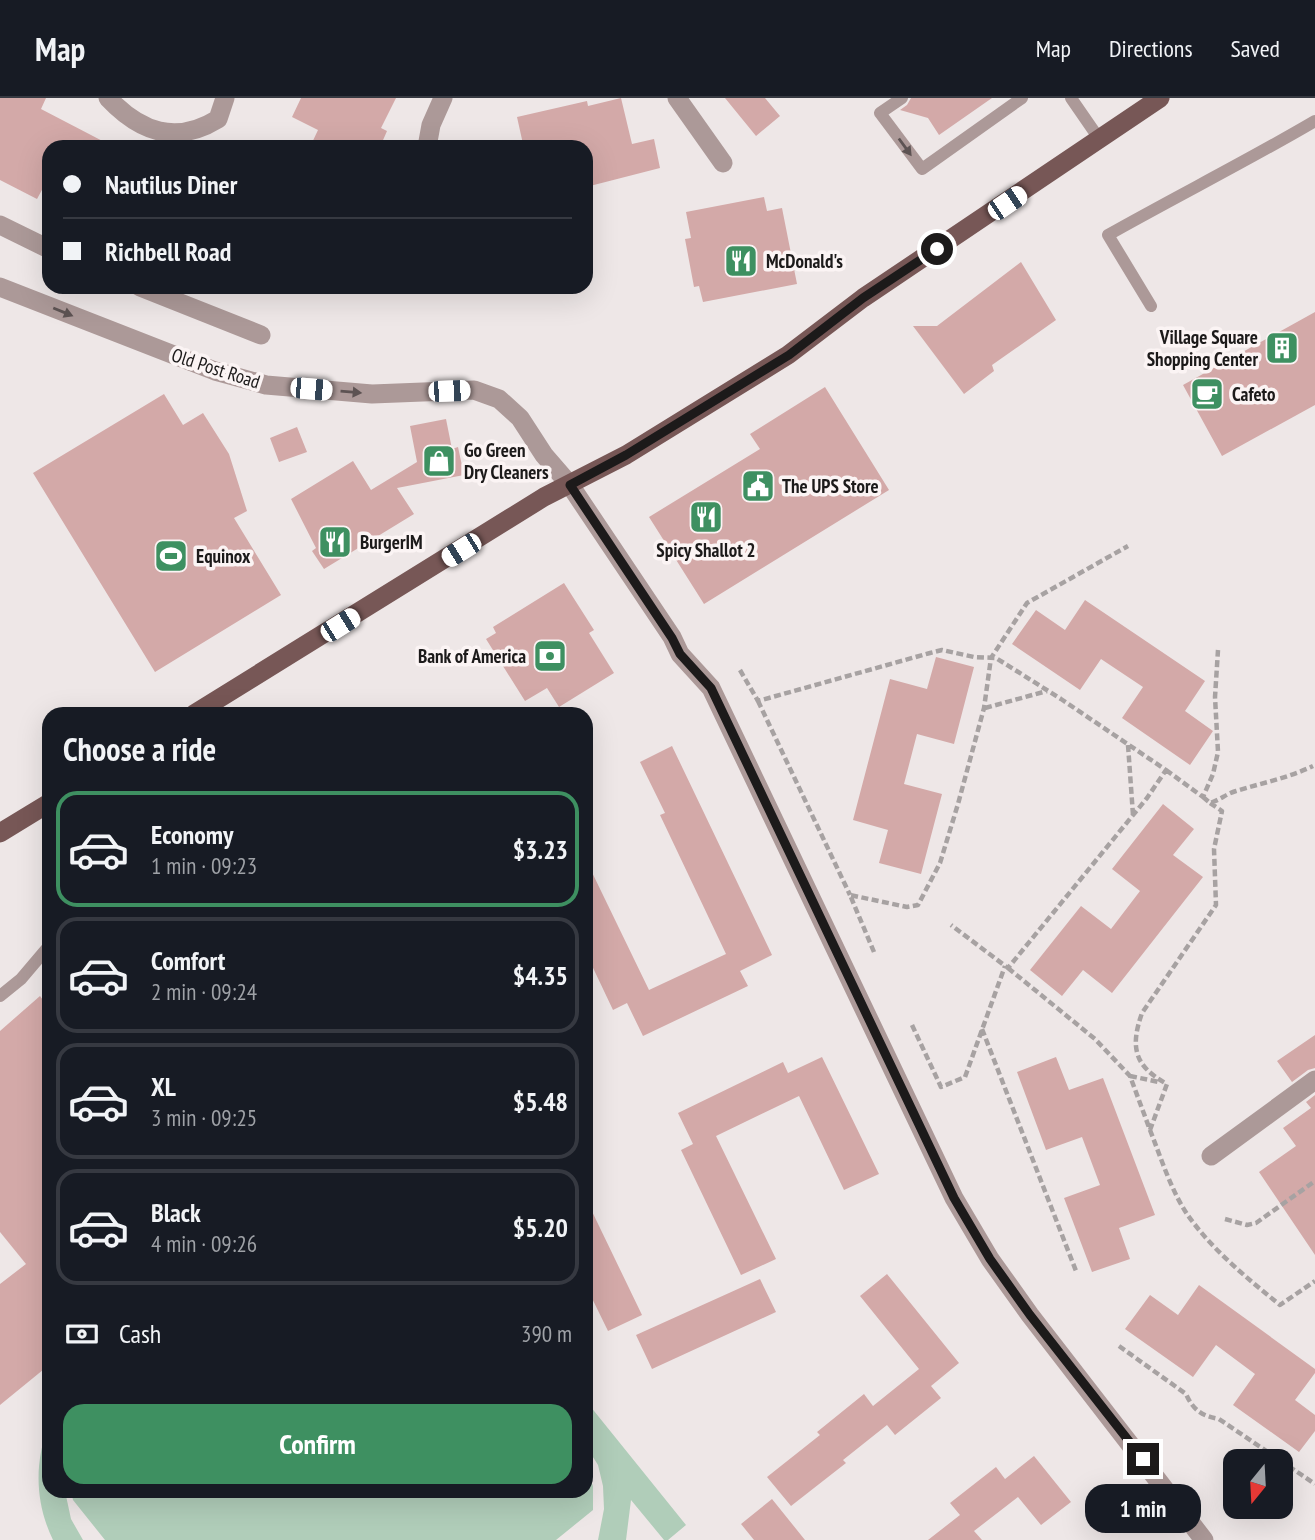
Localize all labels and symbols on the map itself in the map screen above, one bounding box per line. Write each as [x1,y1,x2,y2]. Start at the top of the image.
one-way arrow [898,138,912,156]
car [984,183,1031,223]
route start [921,233,953,265]
restaurant icon: McDonald's [722,242,760,280]
place label: McDonald's [766,249,843,273]
one-way arrow [53,307,74,318]
place label: Village Square Shopping Center [1147,325,1258,371]
building icon: Village Square Shopping Center [1263,329,1301,367]
street label: Old Post Road [169,342,263,394]
cafe icon: Cafeto [1188,375,1226,413]
car [290,377,333,401]
car [428,380,471,402]
place label: Cafeto [1232,382,1276,406]
one-way arrow [341,387,363,398]
place label: Go Green Dry Cleaners [464,438,549,484]
shop icon: Go Green Dry Cleaners [420,442,458,480]
public building icon: The UPS Store [739,467,777,505]
place label: The UPS Store [782,474,879,498]
restaurant icon: Spicy Shallot 2 [687,498,725,536]
restaurant icon: BurgerIM [316,523,354,561]
place label: BurgerIM [360,530,423,554]
car [438,530,485,570]
sports icon: Equinox [152,537,190,575]
place label: Spicy Shallot 2 [656,538,756,562]
place label: Equinox [196,544,251,568]
car [317,605,364,645]
bank icon: Bank of America [531,637,569,675]
place label: Bank of America [418,644,526,668]
route end [1127,1443,1159,1475]
north arrow [1223,1449,1293,1519]
callout: 1 min [1085,1484,1201,1532]

